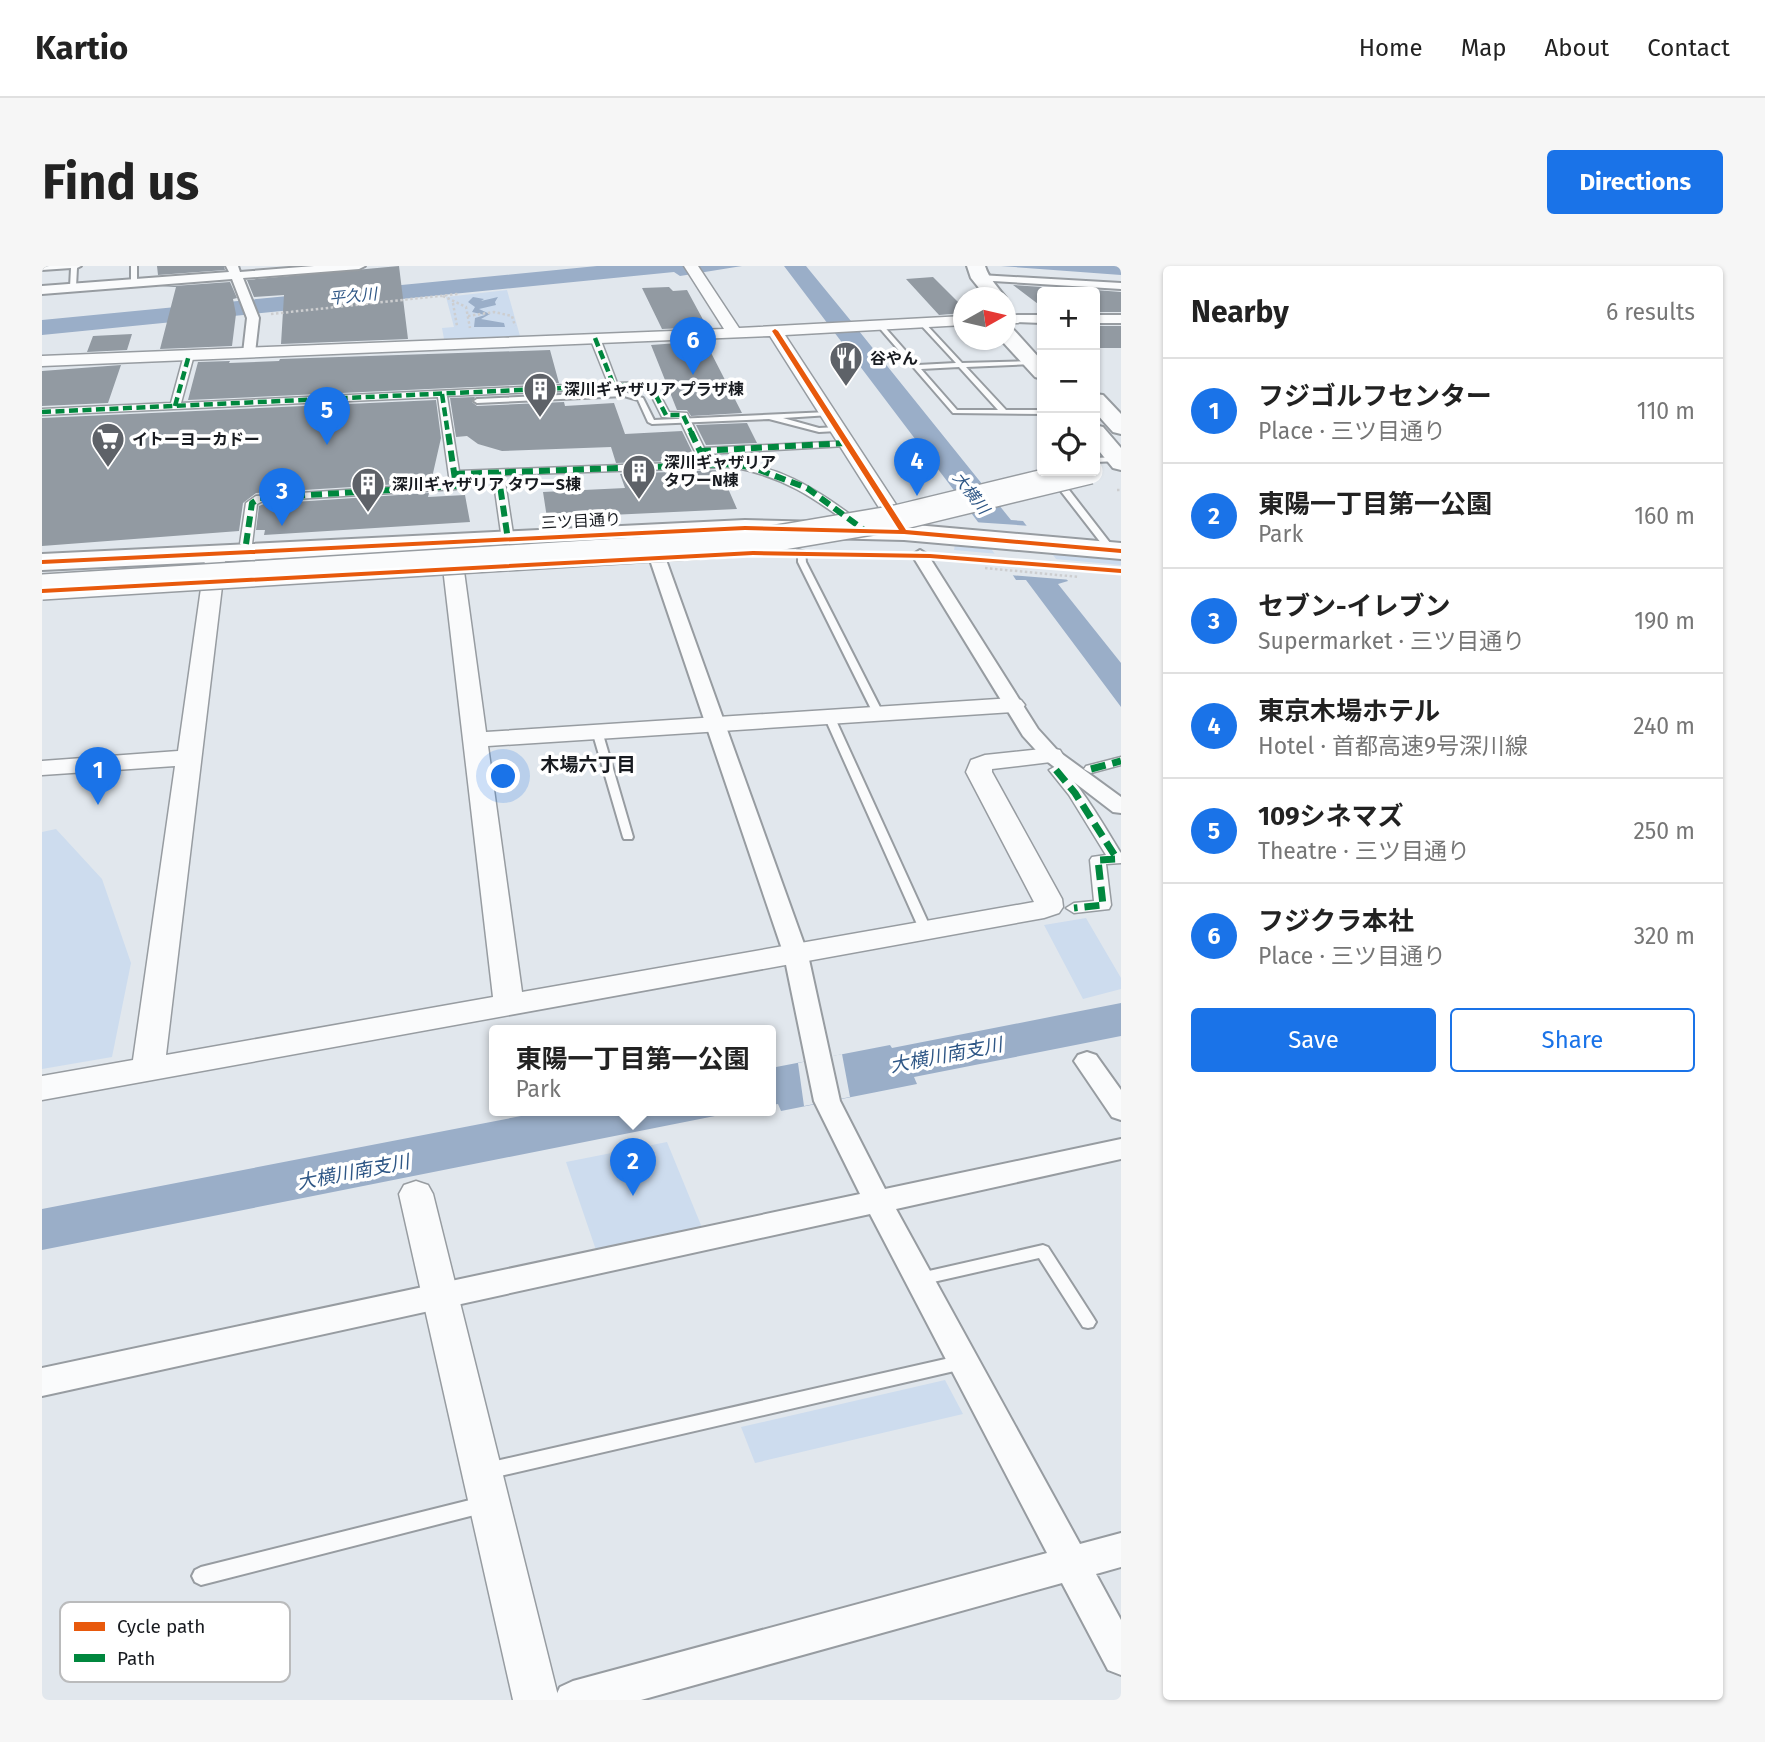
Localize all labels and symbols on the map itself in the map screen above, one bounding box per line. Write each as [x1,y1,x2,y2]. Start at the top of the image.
water label: 平久川 [328,284,380,308]
north arrow [953,287,1016,350]
pin: 6 [670,317,716,375]
restaurant icon: 谷やん [827,339,865,388]
place label: 谷やん [870,349,918,368]
building icon: 深川ギャザリア プラザ棟 [521,370,559,419]
place label: 深川ギャザリア プラザ棟 [564,380,744,399]
pin: 5 [304,387,350,445]
supermarket icon: イトーヨーカドー [89,420,127,469]
place label: イトーヨーカドー [132,430,260,449]
pin: 4 [894,438,940,496]
building icon: 深川ギャザリア タワーN棟 [620,452,658,501]
place label: 深川ギャザリア タワーN棟 [664,453,776,490]
building icon: 深川ギャザリア タワーS棟 [349,465,387,514]
pin: 3 [259,468,305,526]
water label: 大横川 [949,468,994,519]
place label: 深川ギャザリア タワーS棟 [392,475,581,494]
street label: 三ツ目通り [541,509,621,533]
pin: 1 [75,747,121,805]
district label: 木場六丁目 [540,753,636,776]
your location [486,759,520,793]
water label: 大横川南支川 [888,1032,1006,1077]
pin: 2 [610,1138,656,1196]
water label: 大横川南支川 [295,1149,413,1194]
legend [60,1602,290,1682]
text: Cycle path [117,1615,205,1638]
text: Path [117,1647,155,1670]

